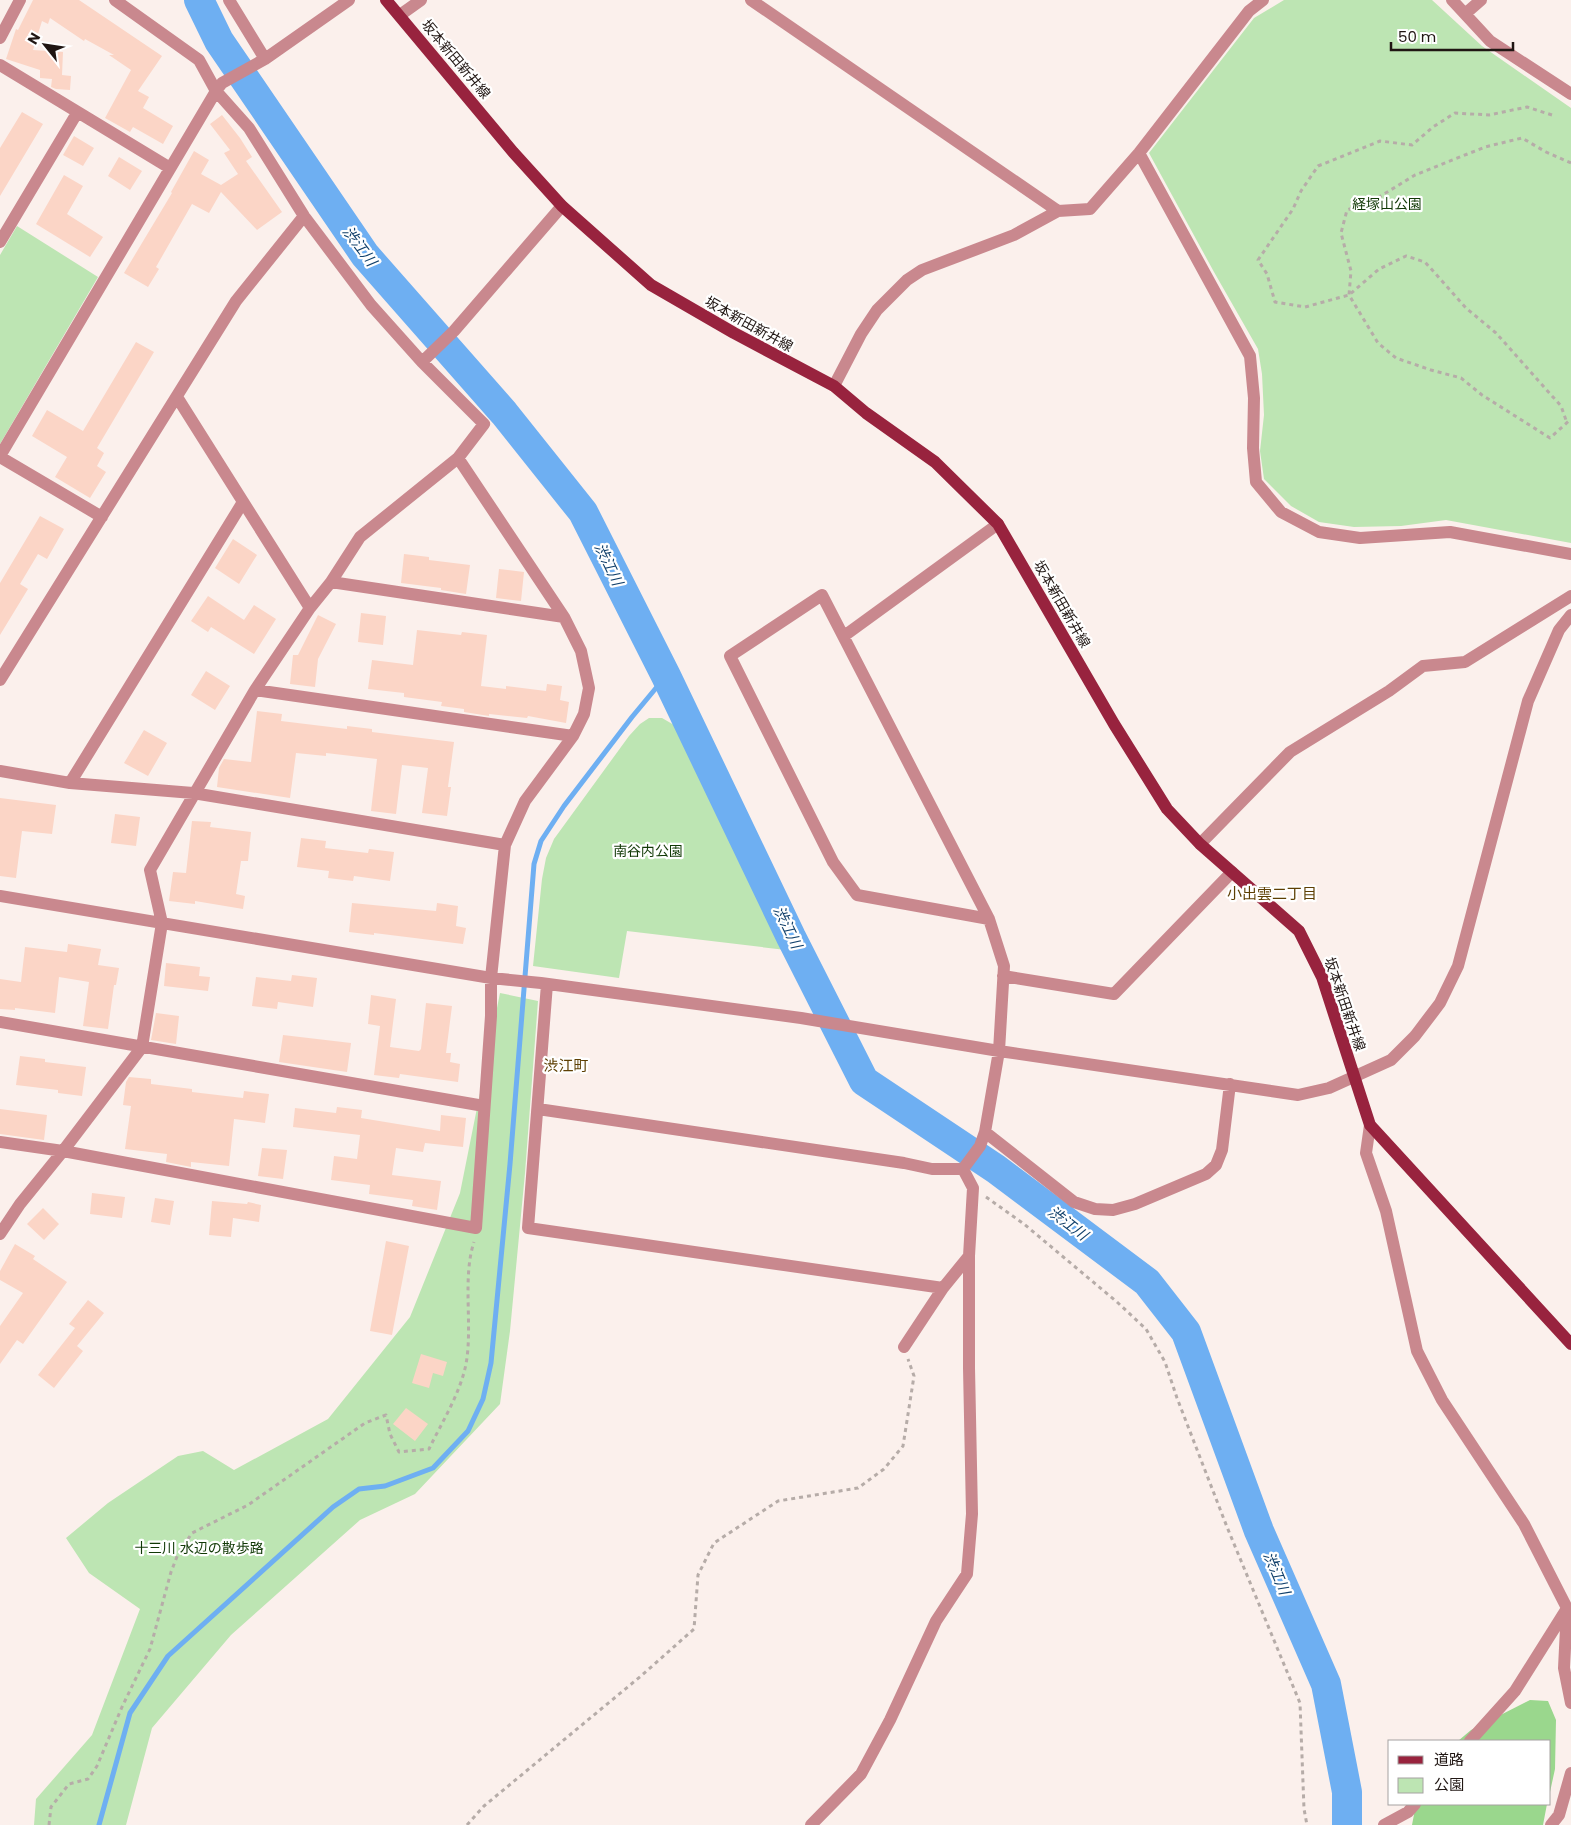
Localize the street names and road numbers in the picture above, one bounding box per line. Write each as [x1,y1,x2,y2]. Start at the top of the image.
street label: 坂本新田新井線 [417,15,495,103]
street label: 坂本新田新井線 [701,291,797,357]
street label: 坂本新田新井線 [1029,557,1095,651]
street label: 坂本新田新井線 [1320,954,1370,1054]

